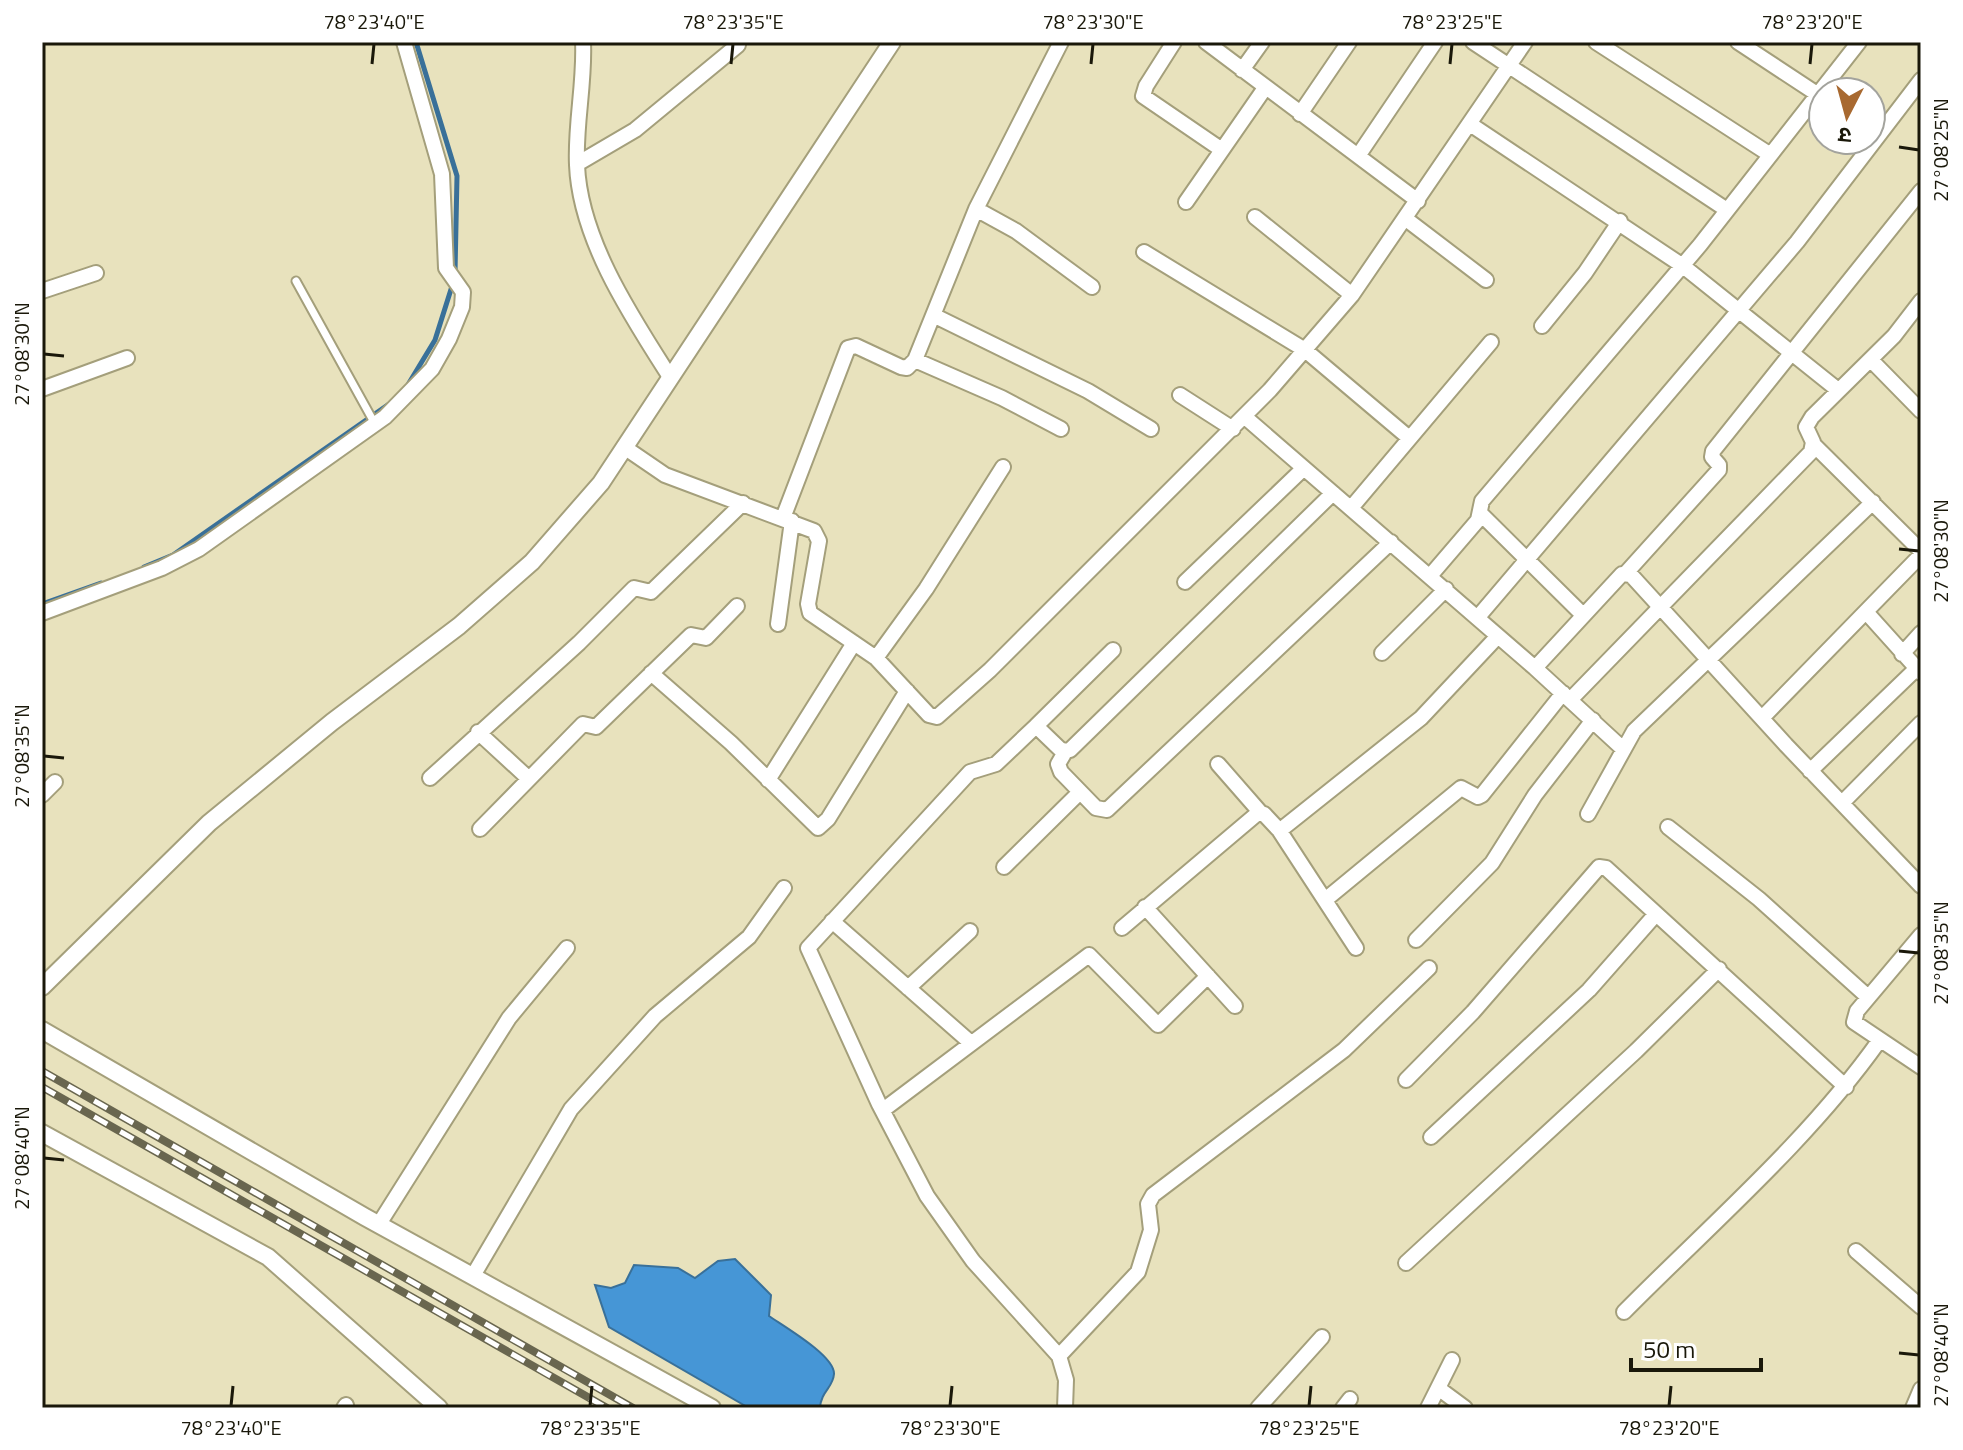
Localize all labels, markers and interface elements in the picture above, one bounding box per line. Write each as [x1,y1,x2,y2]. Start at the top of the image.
text: 78°23'40"E [323,6,425,37]
text: 78°23'35"E [682,6,784,37]
text: 78°23'30"E [1042,6,1144,37]
text: 78°23'25"E [1401,6,1503,37]
text: 78°23'20"E [1761,6,1863,37]
north arrow [1807,76,1887,156]
text: 27°08'25"N [1925,98,1956,202]
text: उ [1836,118,1853,153]
text: 27°08'30"N [6,302,37,406]
text: 27°08'30"N [1925,499,1956,603]
text: 27°08'35"N [6,704,37,808]
text: 27°08'35"N [1925,901,1956,1005]
text: 27°08'40"N [6,1106,37,1210]
text: 27°08'40"N [1925,1303,1956,1407]
scale bar [1631,1322,1761,1372]
text: 50 m [1643,1331,1695,1367]
text: 78°23'40"E [180,1412,282,1443]
text: 78°23'35"E [539,1412,641,1443]
text: 78°23'30"E [899,1412,1001,1443]
text: 78°23'25"E [1258,1412,1360,1443]
text: 78°23'20"E [1618,1412,1720,1443]

